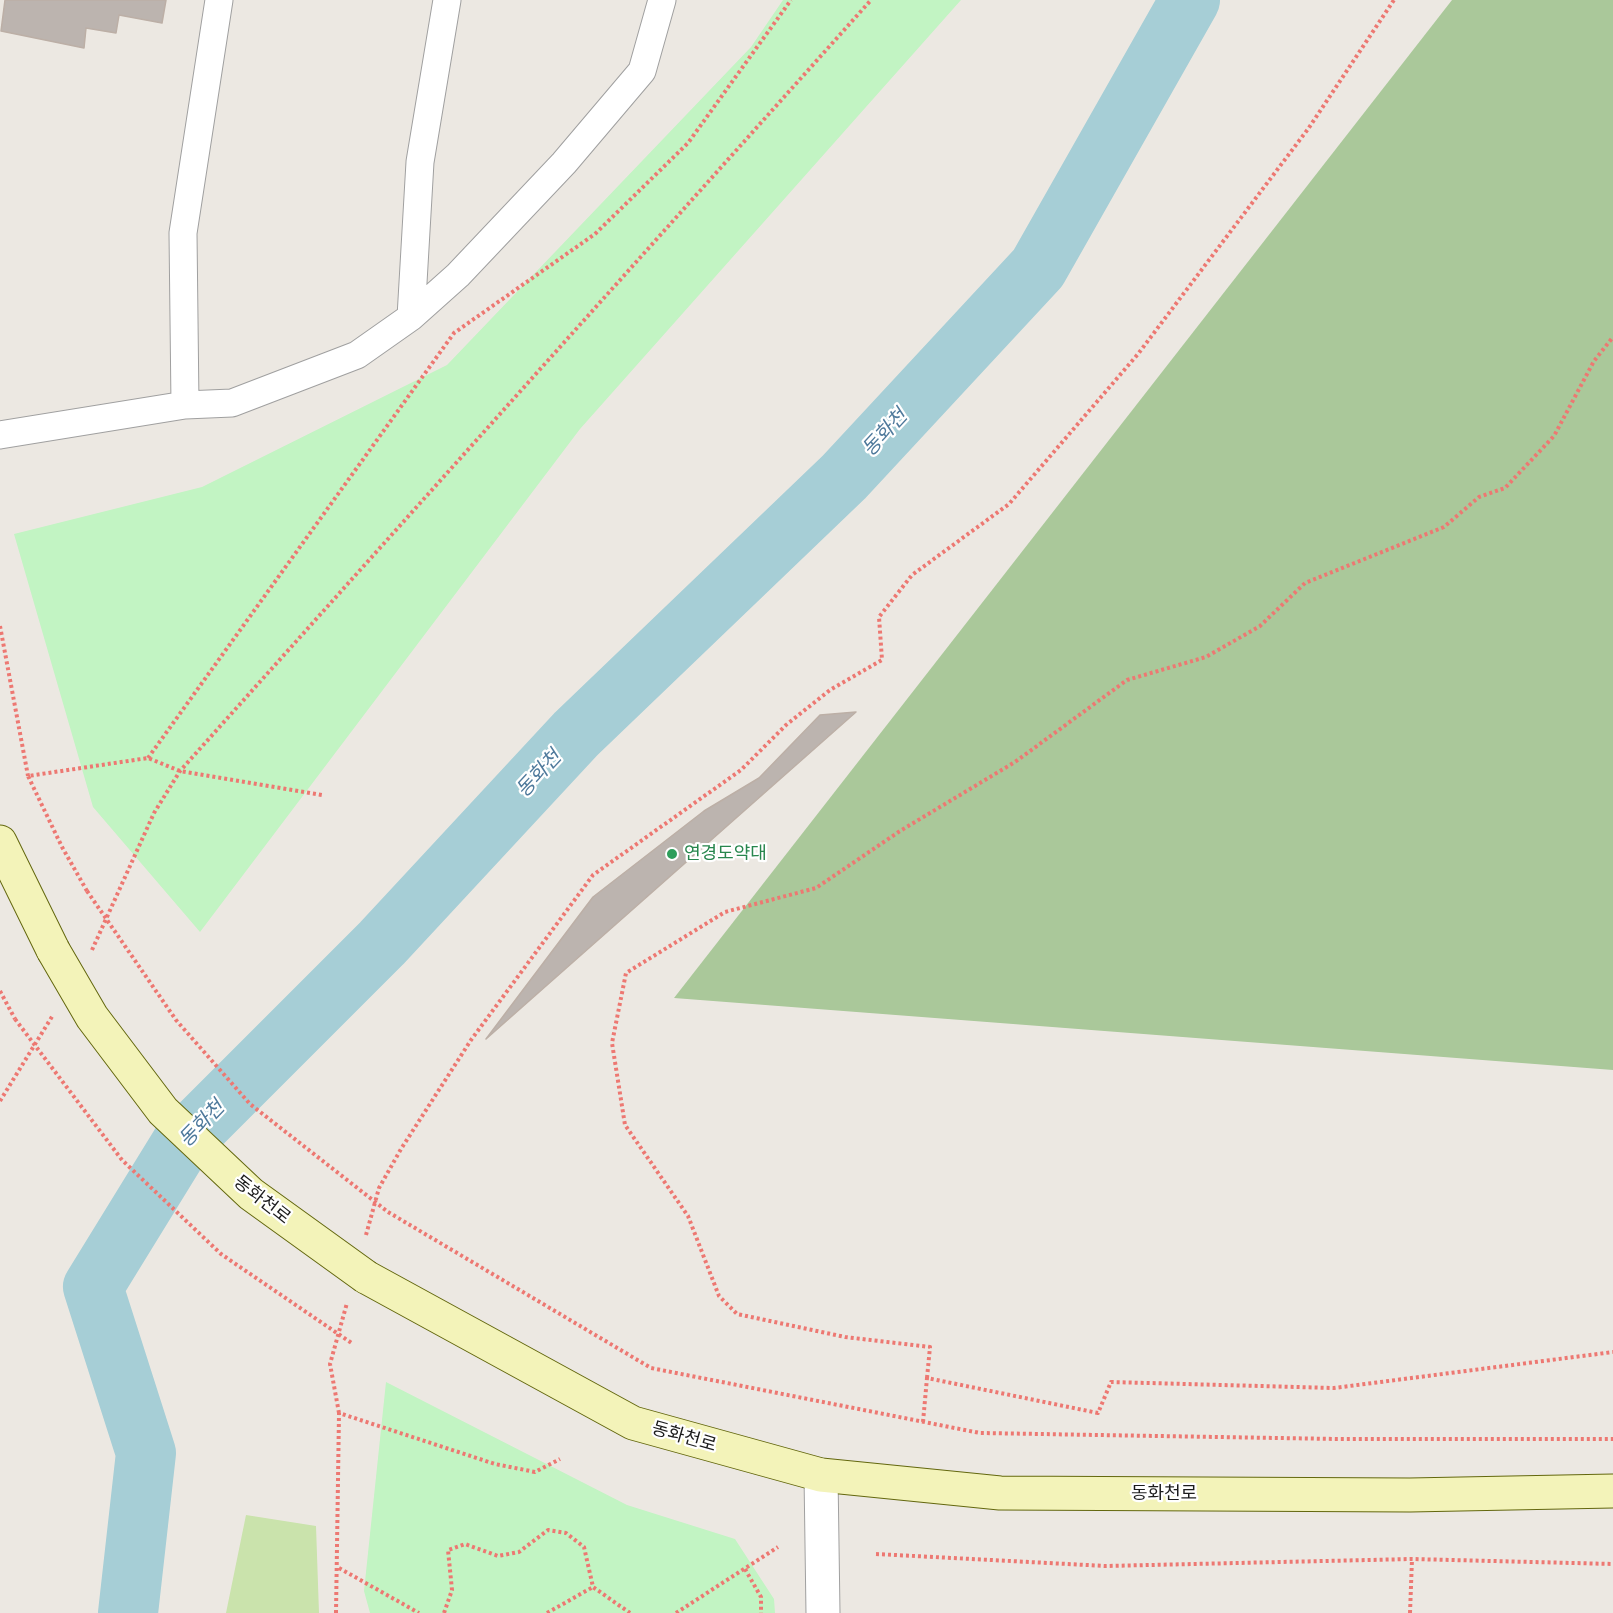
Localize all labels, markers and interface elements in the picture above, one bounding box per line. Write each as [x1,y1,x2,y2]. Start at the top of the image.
water label: 동화천 [857,405,913,461]
water label: 동화천 [511,746,567,802]
place label: 연경도약대 [684,843,767,865]
marker: 연경도약대 [665,847,679,861]
water label: 동화천 [174,1096,230,1152]
street label: 동화천로 [229,1171,295,1229]
street label: 동화천로 [649,1417,719,1457]
street label: 동화천로 [1131,1483,1197,1505]

